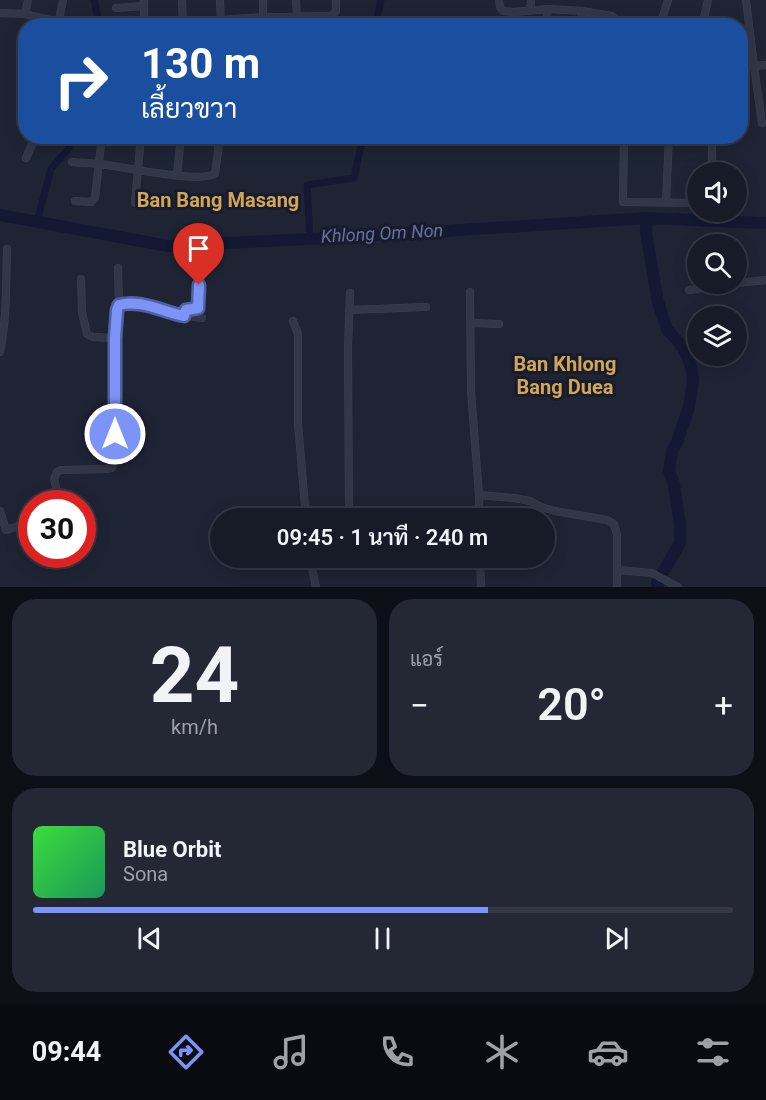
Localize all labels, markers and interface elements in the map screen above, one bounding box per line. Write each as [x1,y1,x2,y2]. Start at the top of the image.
text: 130 m [141,39,260,88]
icon: right [42,42,120,120]
text: เลี้ยวขวา [141,93,237,125]
map controls [687,162,747,366]
button: sound [687,162,747,222]
district label: Ban Bang Masang [137,188,299,212]
water label: Khlong Om Non [320,219,444,247]
pin [173,223,224,285]
icon: arrive [182,232,215,265]
button: search [687,234,747,294]
button: layers [687,306,747,366]
district label: Ban Khlong Bang Duea [514,352,616,399]
position arrow [83,402,147,466]
speed limit sign: 30 [18,490,96,568]
text: 09:45 · 1 นาที · 240 m [277,525,488,550]
text: 24 [150,630,239,721]
text: แอร์ [410,647,443,671]
text: 20° [537,678,606,731]
text: − [410,686,429,725]
text: + [714,686,733,725]
text: km/h [171,715,218,739]
text: Blue Orbit [123,837,221,862]
text: Sona [123,862,168,886]
icon: previous [133,922,166,955]
icon: pause [366,922,399,955]
icon: next [600,922,633,955]
icon: directions [165,1031,207,1073]
icon: music [270,1031,312,1073]
icon: phone [376,1031,418,1073]
icon: climate [481,1031,523,1073]
icon: car [587,1031,629,1073]
icon: filters [692,1031,734,1073]
text: 09:44 [32,1036,101,1068]

